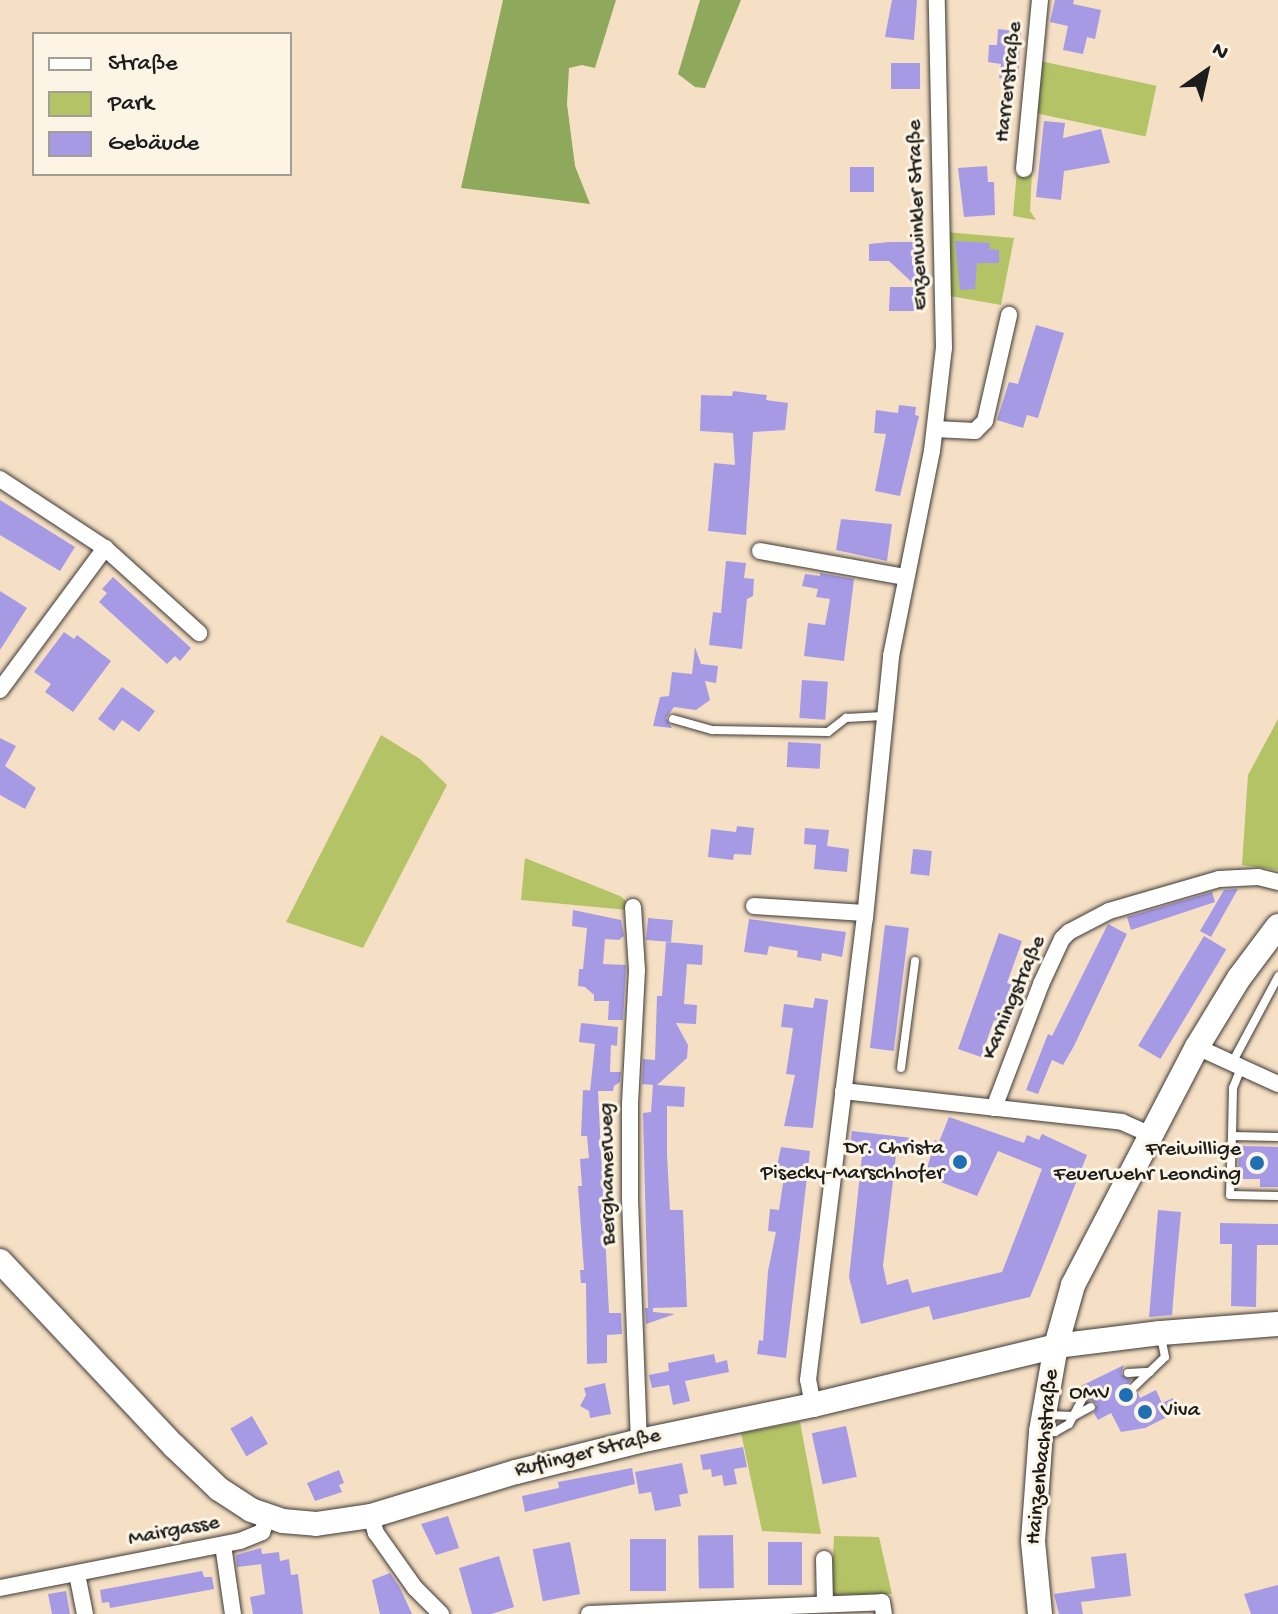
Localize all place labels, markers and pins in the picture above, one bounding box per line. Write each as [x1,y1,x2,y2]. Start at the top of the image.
place label: Dr. Christa Pisecky-Marschhofer [761,1136,944,1188]
place label: Freiwillige Feuerwehr Leonding [1054,1137,1241,1188]
marker: Dr. Christa Pisecky-Marschhofer [951,1153,969,1171]
marker: Freiwillige Feuerwehr Leonding [1248,1154,1266,1172]
place label: OMV [1069,1382,1110,1408]
marker: OMV [1117,1386,1135,1404]
place label: Viva [1161,1399,1200,1425]
marker: Viva [1136,1403,1154,1421]

